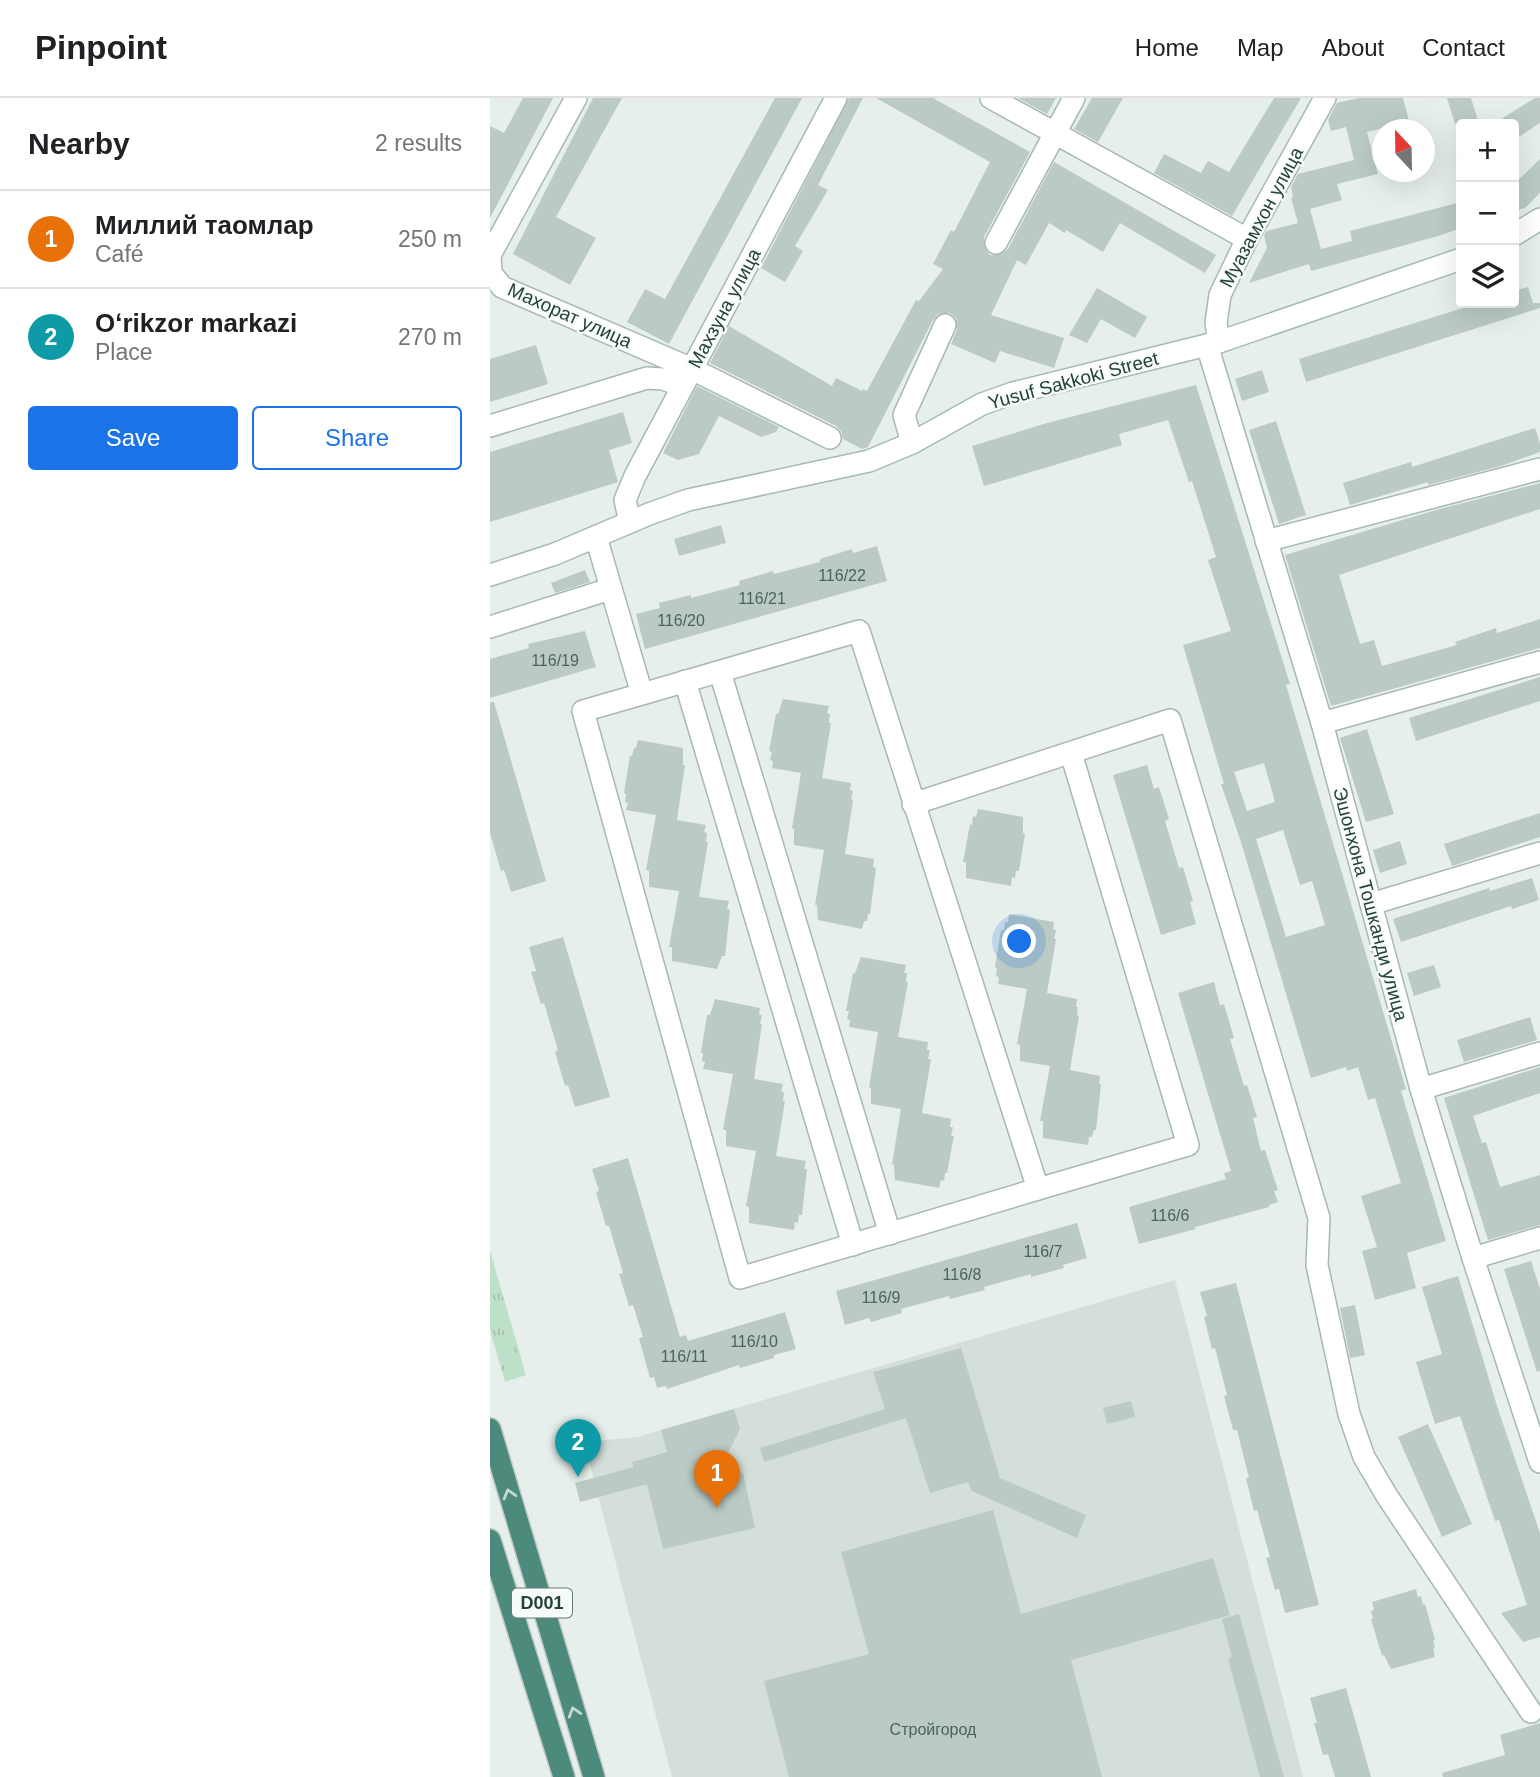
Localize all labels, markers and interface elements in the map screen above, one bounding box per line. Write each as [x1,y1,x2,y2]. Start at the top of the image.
text: Pinpoint [35,29,167,66]
text: Home [1135,34,1199,61]
text: Map [1237,34,1284,61]
text: About [1322,34,1384,61]
text: Contact [1422,34,1505,61]
north arrow [1372,119,1435,182]
map controls [1456,119,1519,308]
button: + [1456,119,1519,182]
text: Nearby [28,127,130,160]
text: 2 results [375,130,462,156]
street label: Муазамхон улица [1216,143,1308,291]
button: − [1456,182,1519,245]
text: Миллий таомлар [95,210,314,240]
text: 1 [45,226,57,252]
text: 250 m [398,226,462,252]
text: Café [95,241,144,267]
street label: Махзуна улица [684,244,765,372]
button: layers [1456,245,1519,308]
street label: Махорат улица [505,279,635,352]
text: Oʻrikzor markazi [95,308,297,338]
text: 2 [45,324,57,350]
text: 270 m [398,324,462,350]
text: Place [95,339,153,365]
street label: Yusuf Sakkoki Street [986,347,1161,413]
button: Save [28,406,238,470]
button: Share [252,406,462,470]
house number: 116/22 [818,567,866,584]
house number: 116/21 [738,590,786,607]
house number: 116/20 [657,612,705,629]
house number: 116/19 [531,652,579,669]
street label: Эшонхона Тошканди улица [1329,785,1412,1024]
your location [1002,924,1036,958]
house number: 116/6 [1151,1207,1190,1224]
house number: 116/7 [1024,1243,1063,1260]
house number: 116/8 [943,1266,982,1283]
house number: 116/9 [862,1289,901,1306]
house number: 116/10 [730,1333,778,1350]
house number: 116/11 [661,1348,707,1365]
pin: 2 [555,1419,601,1477]
pin: 1 [694,1450,740,1508]
one-way arrow [503,1488,518,1500]
road number: D001 [512,1588,572,1618]
one-way arrow [568,1706,583,1718]
house number: Стройгород [890,1721,977,1738]

